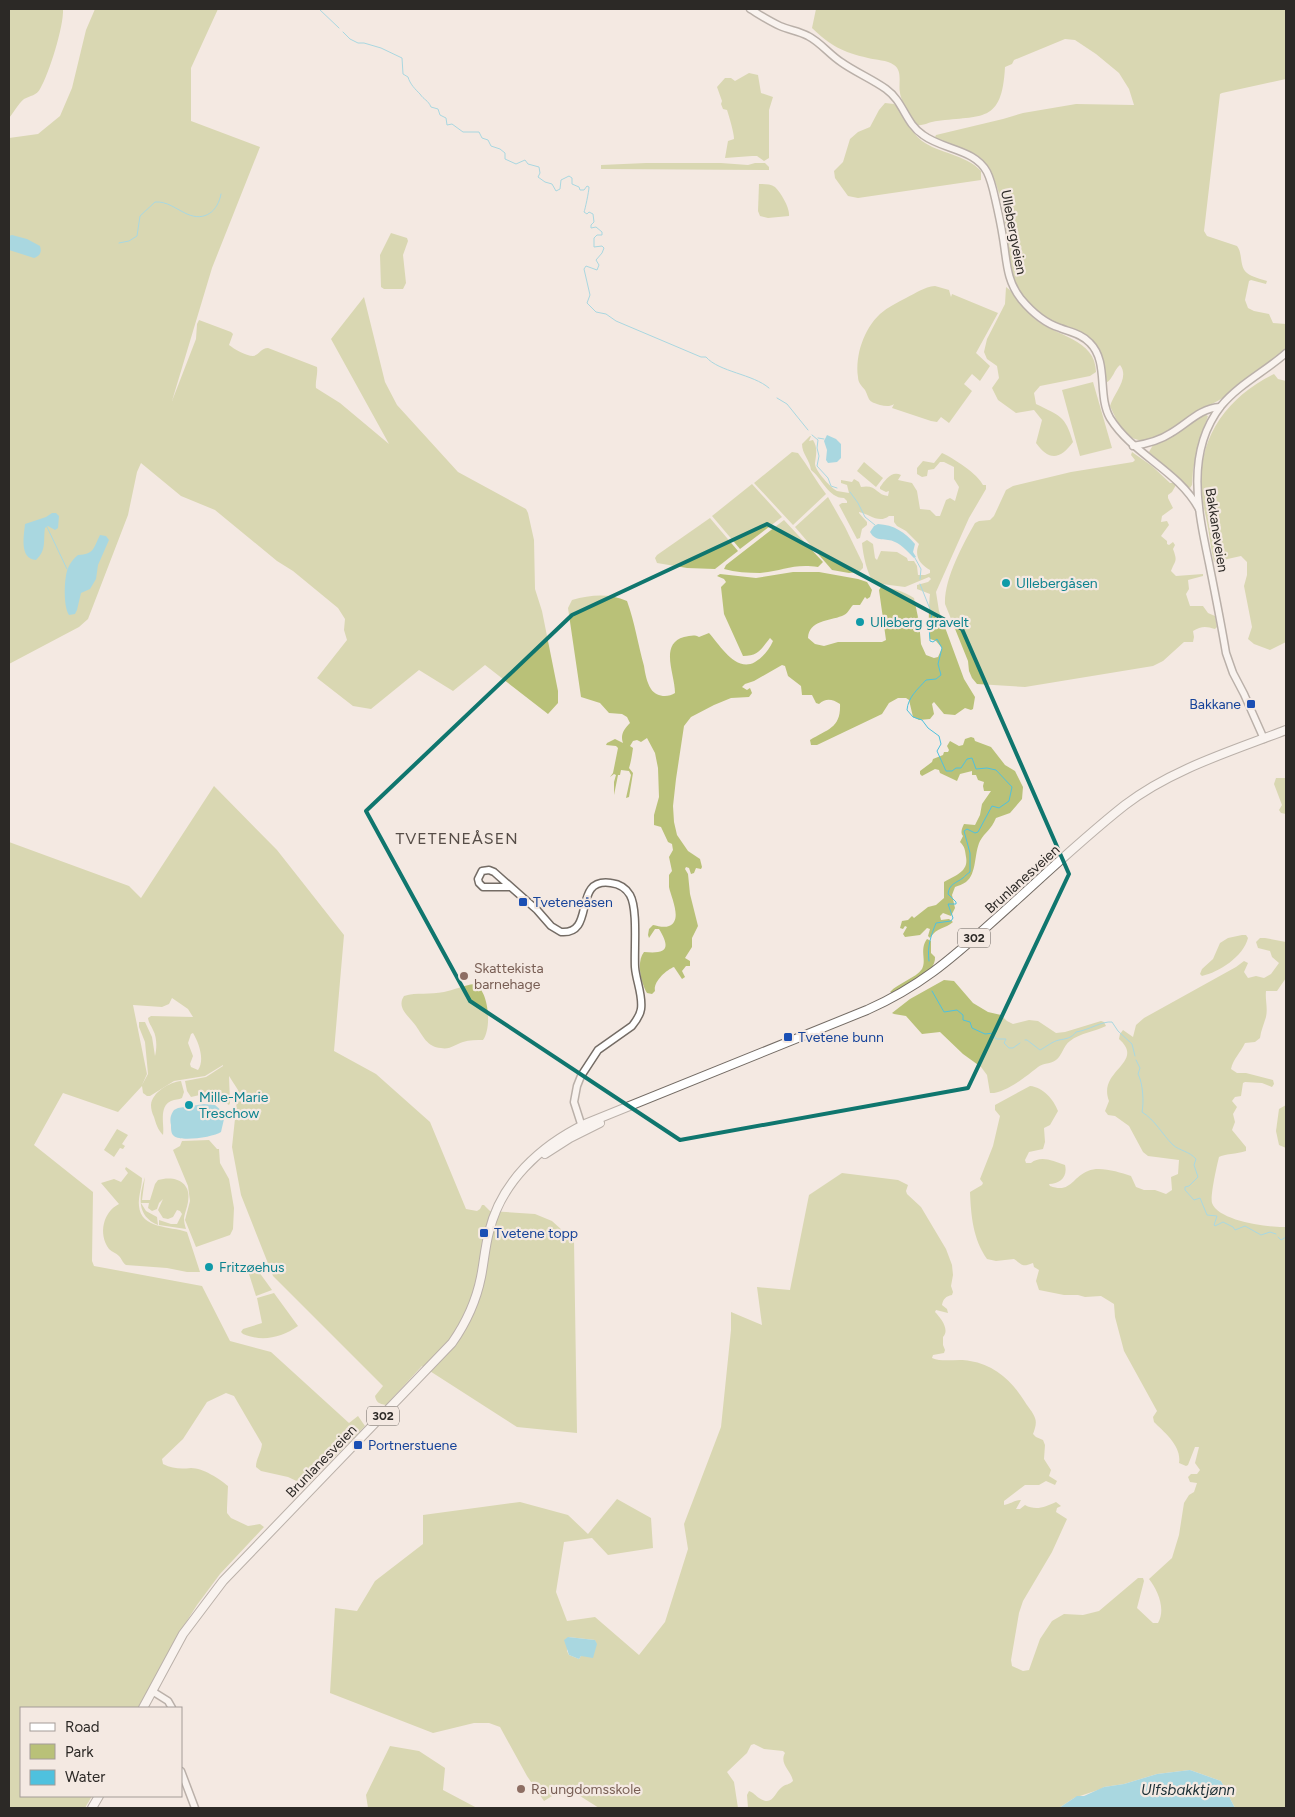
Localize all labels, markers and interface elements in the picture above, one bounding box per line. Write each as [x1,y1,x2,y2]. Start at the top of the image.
street label: Ullebergveien [997,188,1030,276]
street label: Bakkaneveien [1201,487,1232,574]
place label: Ullebergåsen [1016,575,1098,592]
marker: Ullebergåsen [1000,577,1012,589]
place label: Ulleberg gravelt [870,614,969,631]
marker: Ulleberg gravelt [854,616,866,628]
place label: Bakkane [1189,696,1241,713]
marker: Bakkane [1245,698,1257,710]
district label: TVETENEÅSEN [395,829,519,848]
street label: Brunlanesveien [982,841,1063,917]
place label: Tveteneåsen [533,894,613,911]
marker: Tveteneåsen [517,896,529,908]
road number: 302 [958,928,990,948]
place label: Skattekista barnehage [474,960,544,993]
marker: Skattekista barnehage [458,970,470,982]
place label: Tvetene bunn [798,1029,884,1046]
marker: Tvetene bunn [782,1031,794,1043]
place label: Mille-Marie Treschow [199,1089,269,1122]
marker: Mille-Marie Treschow [183,1099,195,1111]
place label: Tvetene topp [494,1225,578,1242]
marker: Tvetene topp [478,1227,490,1239]
place label: Fritzøehus [219,1259,285,1276]
marker: Fritzøehus [203,1261,215,1273]
road number: 302 [367,1406,399,1425]
street label: Brunlanesveien [282,1421,360,1501]
place label: Portnerstuene [368,1437,457,1454]
marker: Portnerstuene [352,1439,364,1451]
legend [20,1707,182,1797]
text: Road [65,1718,100,1736]
text: Park [65,1743,94,1761]
text: Water [65,1768,105,1786]
place label: Ra ungdomsskole [531,1781,641,1798]
water label: Ulfsbakktjønn [1141,1781,1235,1799]
marker: Ra ungdomsskole [515,1783,527,1795]

